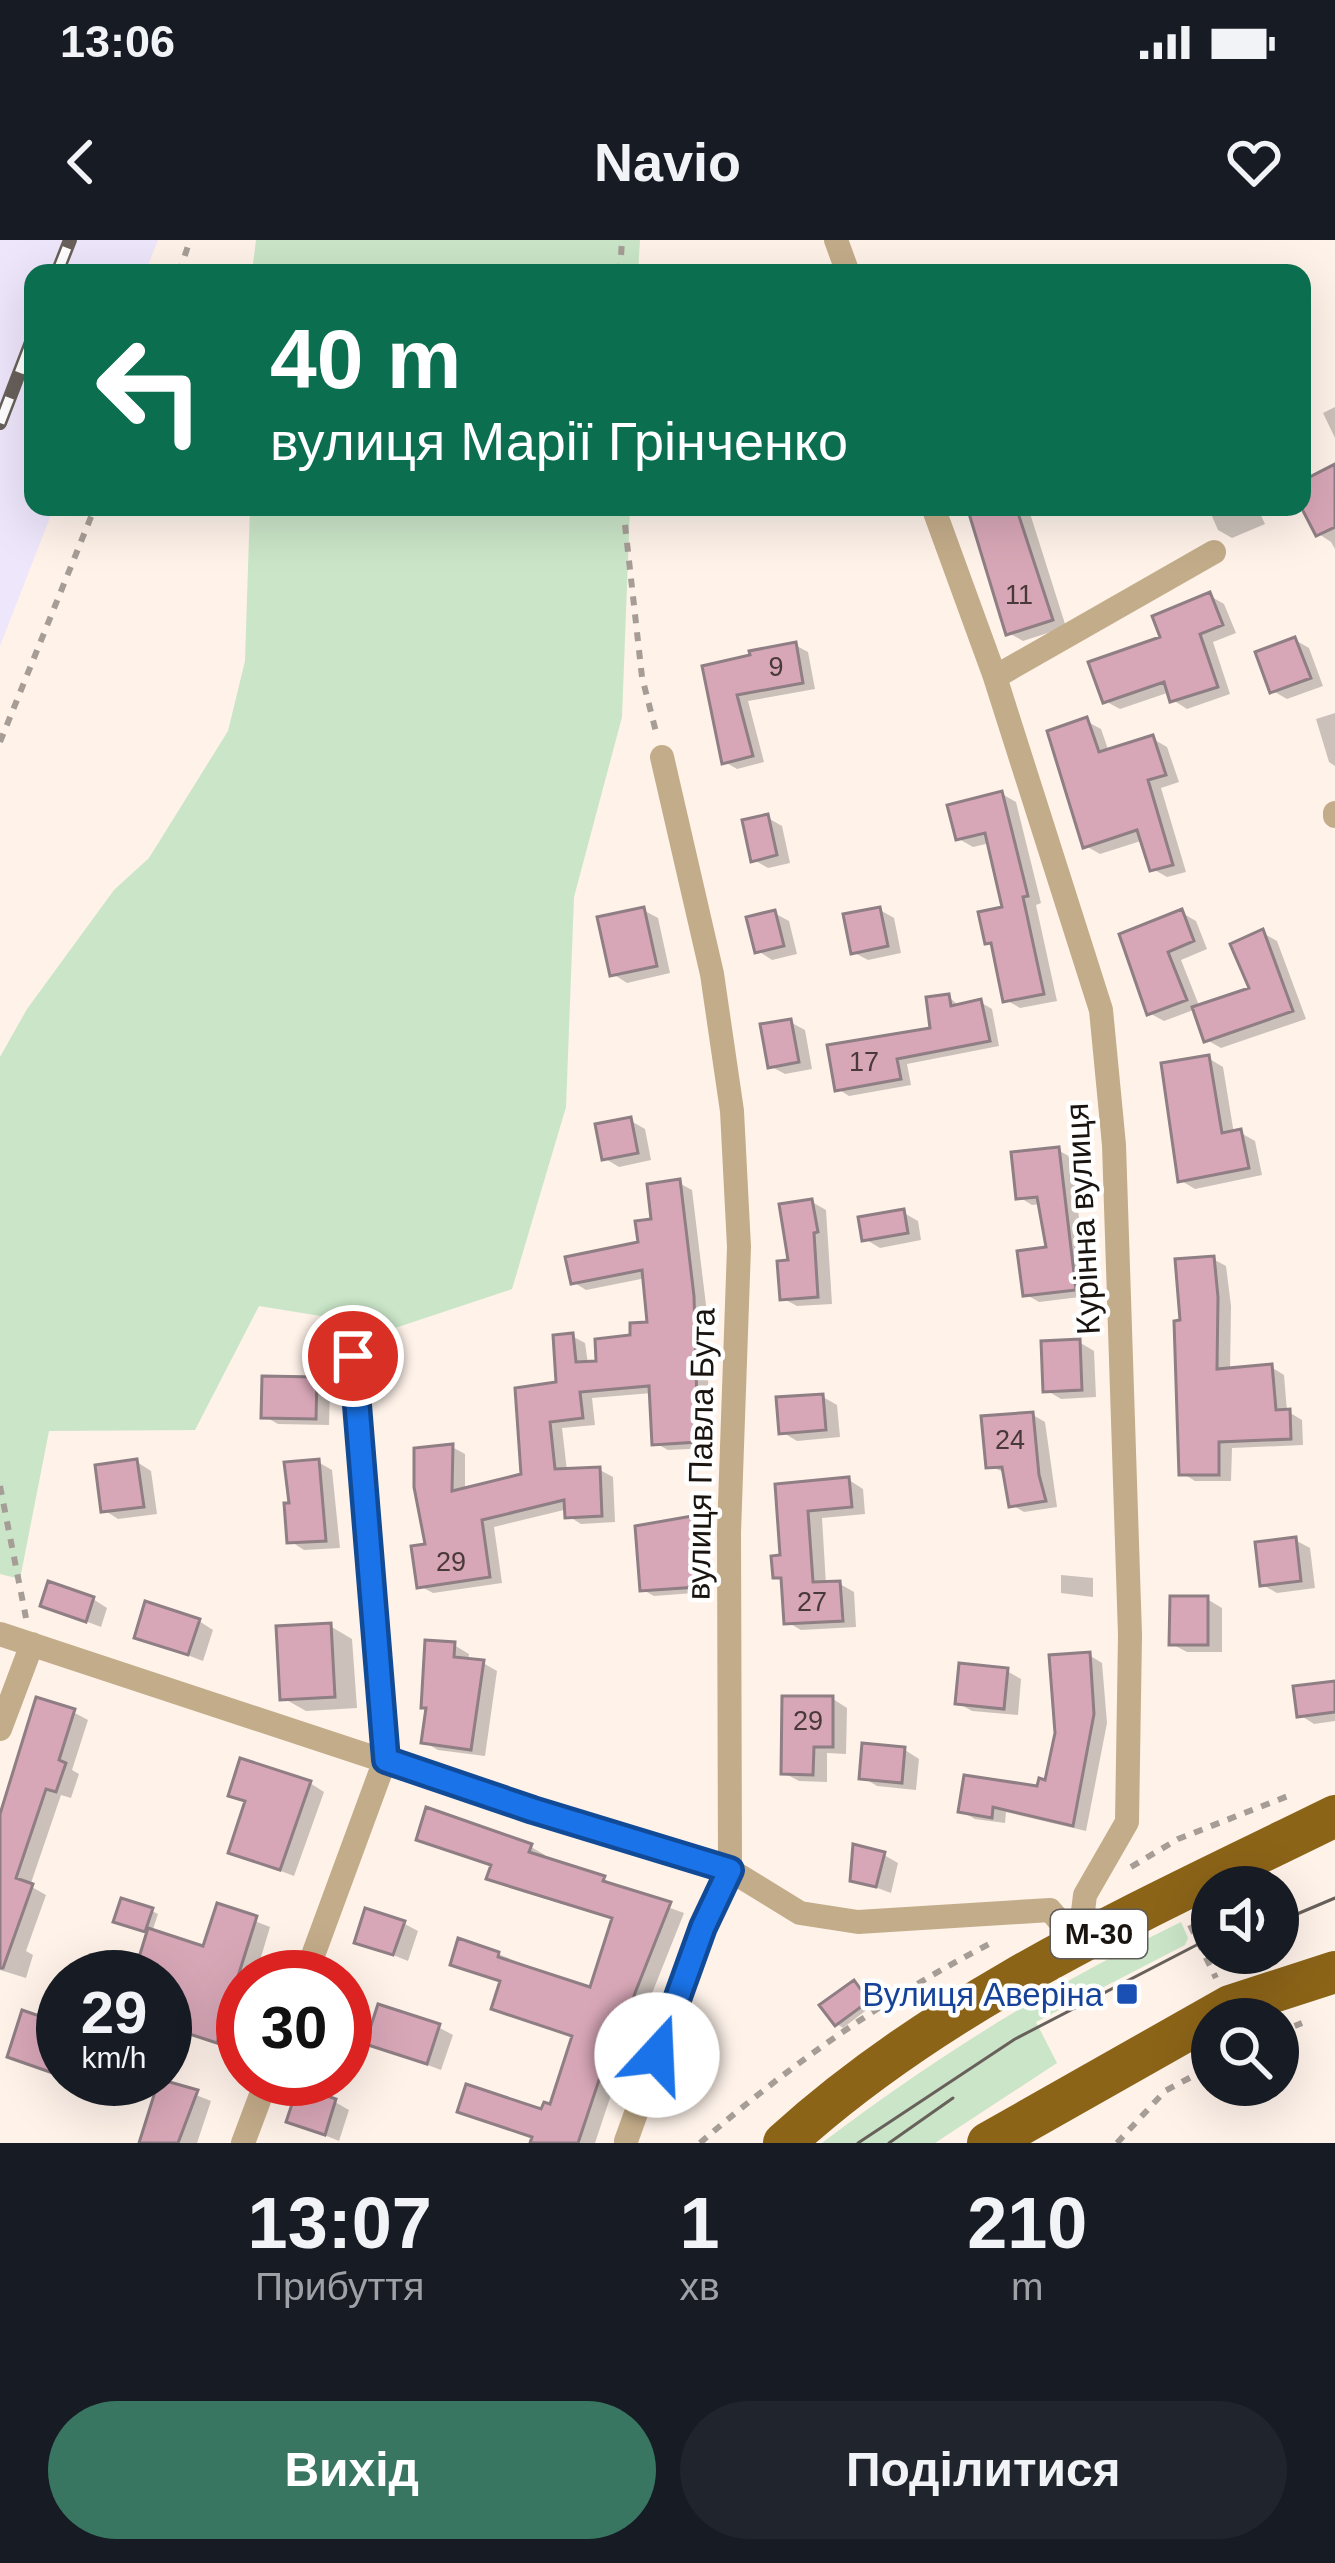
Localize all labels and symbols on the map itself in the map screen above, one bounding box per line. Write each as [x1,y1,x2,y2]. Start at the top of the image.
house number: 11 [1005,580,1033,610]
house number: 9 [768,652,784,682]
house number: 17 [849,1047,879,1077]
street label: Курінна вулиця [1058,1102,1107,1336]
pin [302,1305,404,1407]
street label: вулиця Павла Бута [679,1307,722,1600]
house number: 24 [995,1425,1025,1455]
house number: 29 [436,1547,466,1577]
house number: 27 [797,1587,827,1617]
house number: 29 [793,1706,823,1736]
road number: М-30 [1051,1910,1147,1958]
speed limit sign: 30 [216,1950,372,2106]
place label: Вулиця Аверіна [862,1976,1104,2013]
marker: Вулиця Аверіна [1114,1981,1140,2007]
position arrow [594,1992,720,2118]

